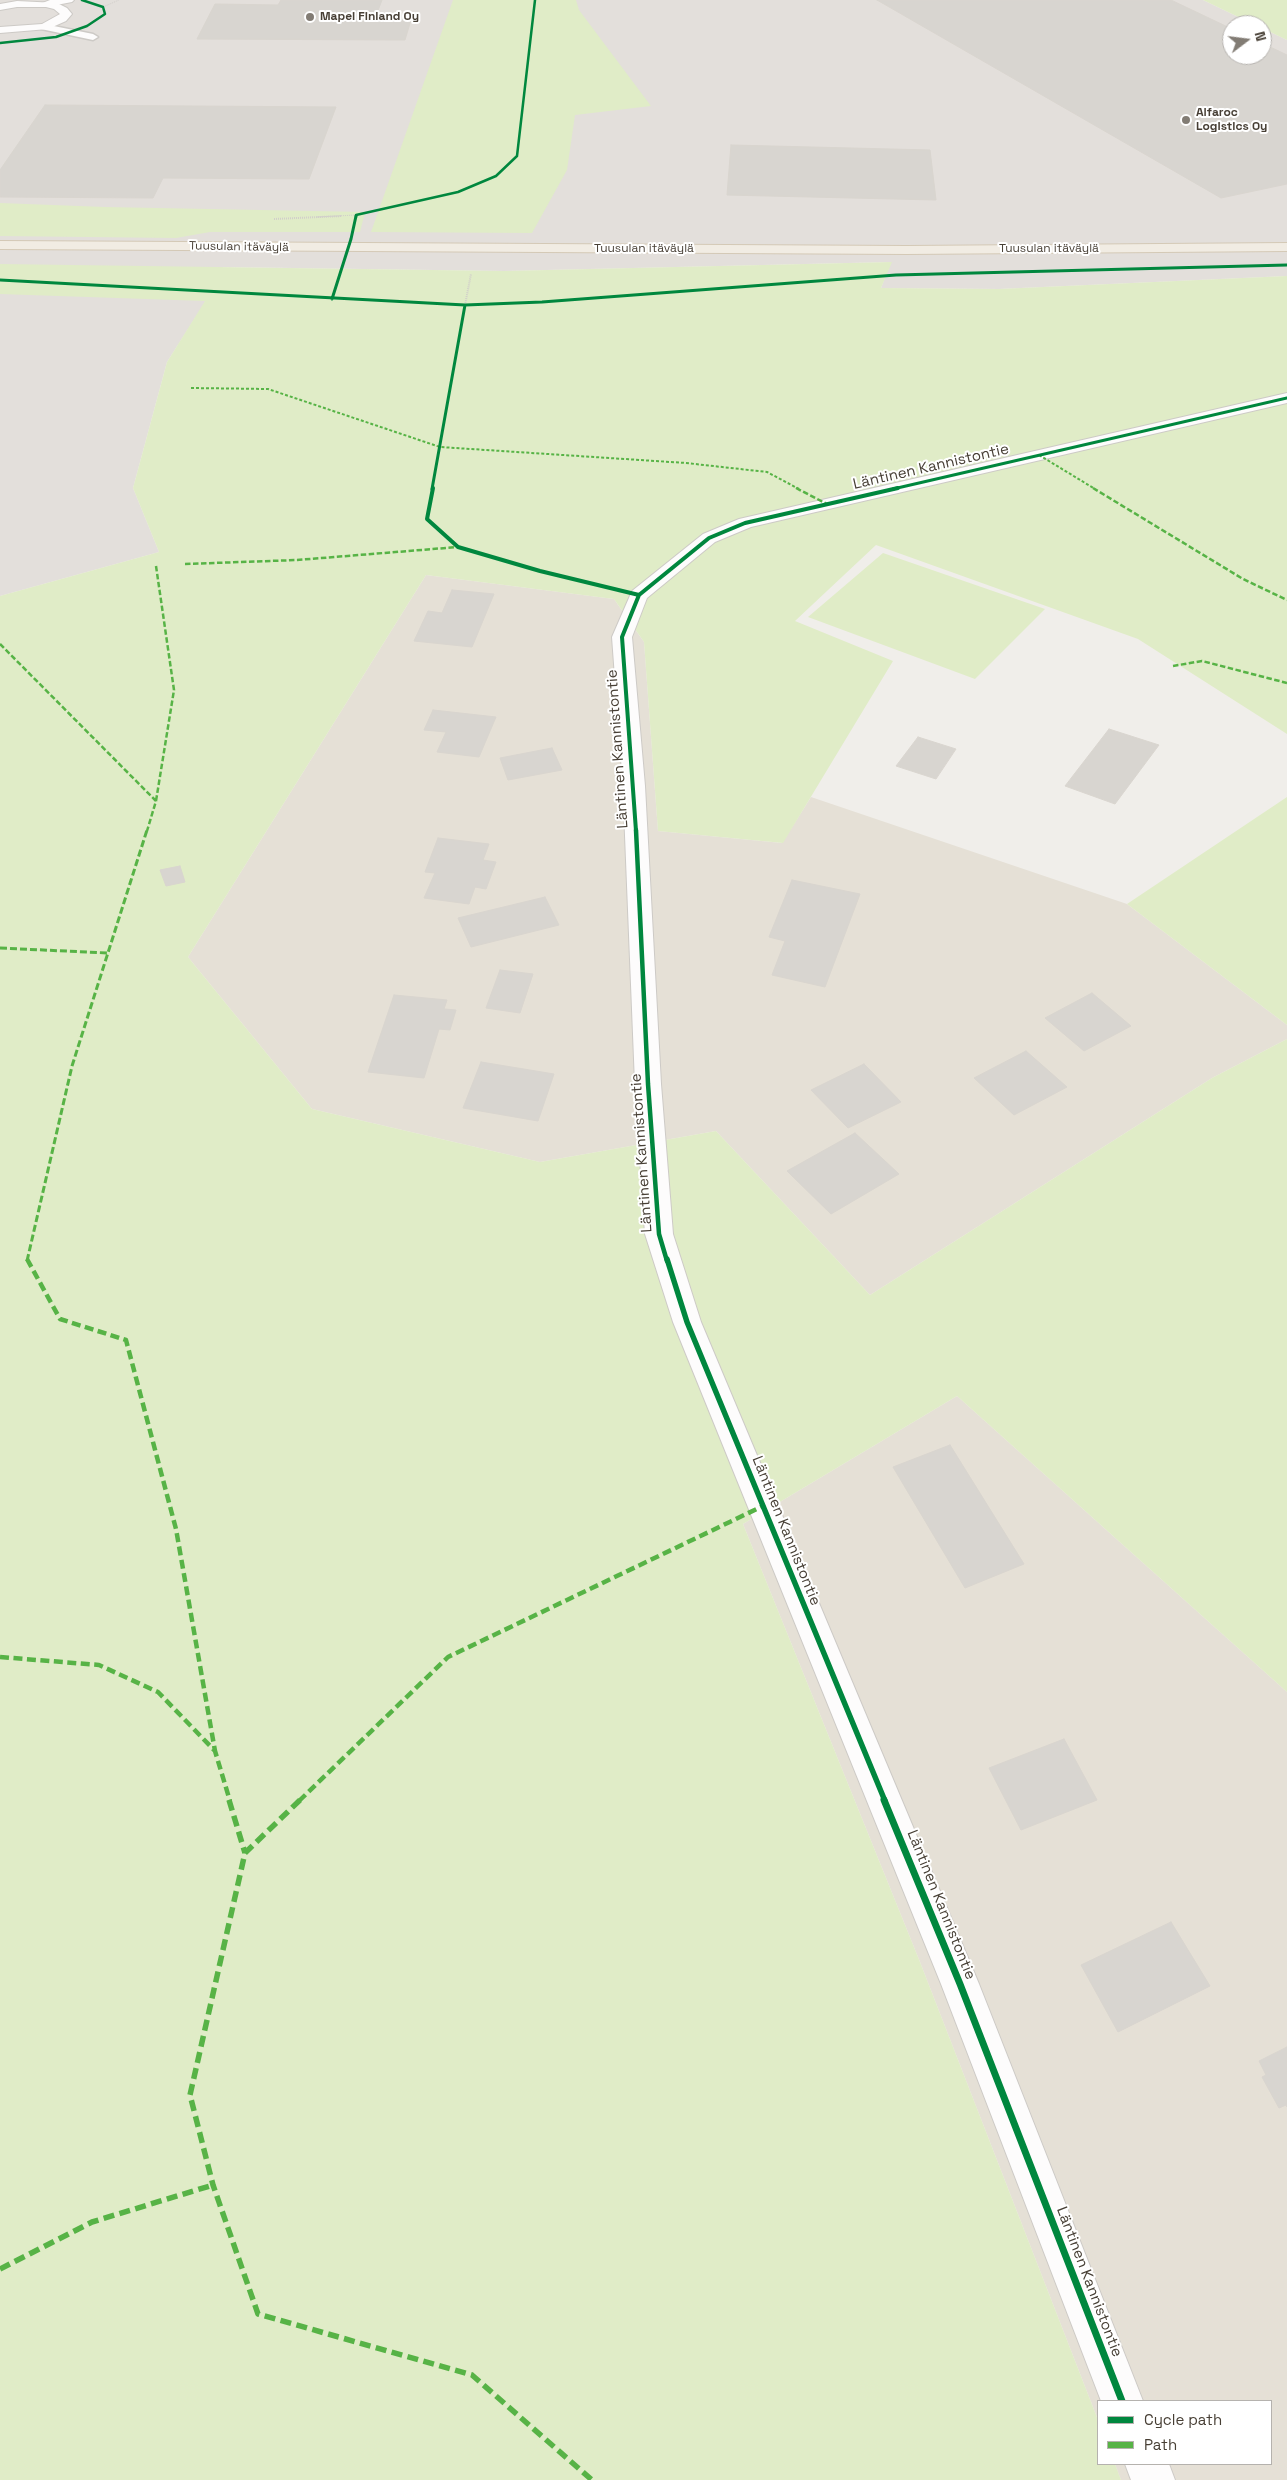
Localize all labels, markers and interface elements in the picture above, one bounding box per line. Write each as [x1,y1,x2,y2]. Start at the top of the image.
place label: Mapei Finland Oy [320,10,419,24]
marker: Mapei Finland Oy [304,11,316,23]
north arrow [1222,15,1272,65]
text: N [1251,30,1270,43]
place label: Alfaroc Logistics Oy [1196,106,1267,134]
marker: Alfaroc Logistics Oy [1180,114,1192,126]
street label: Tuusulan itäväylä [189,239,289,255]
street label: Tuusulan itäväylä [594,242,694,256]
street label: Tuusulan itäväylä [999,242,1099,256]
street label: Läntinen Kannistontie [851,440,1011,494]
street label: Läntinen Kannistontie [603,669,633,829]
street label: Läntinen Kannistontie [627,1073,657,1233]
street label: Läntinen Kannistontie [748,1454,824,1608]
street label: Läntinen Kannistontie [903,1828,979,1982]
street label: Läntinen Kannistontie [1052,2204,1126,2360]
legend [1097,2400,1272,2465]
text: Cycle path [1144,2410,1222,2429]
text: Path [1144,2435,1177,2454]

